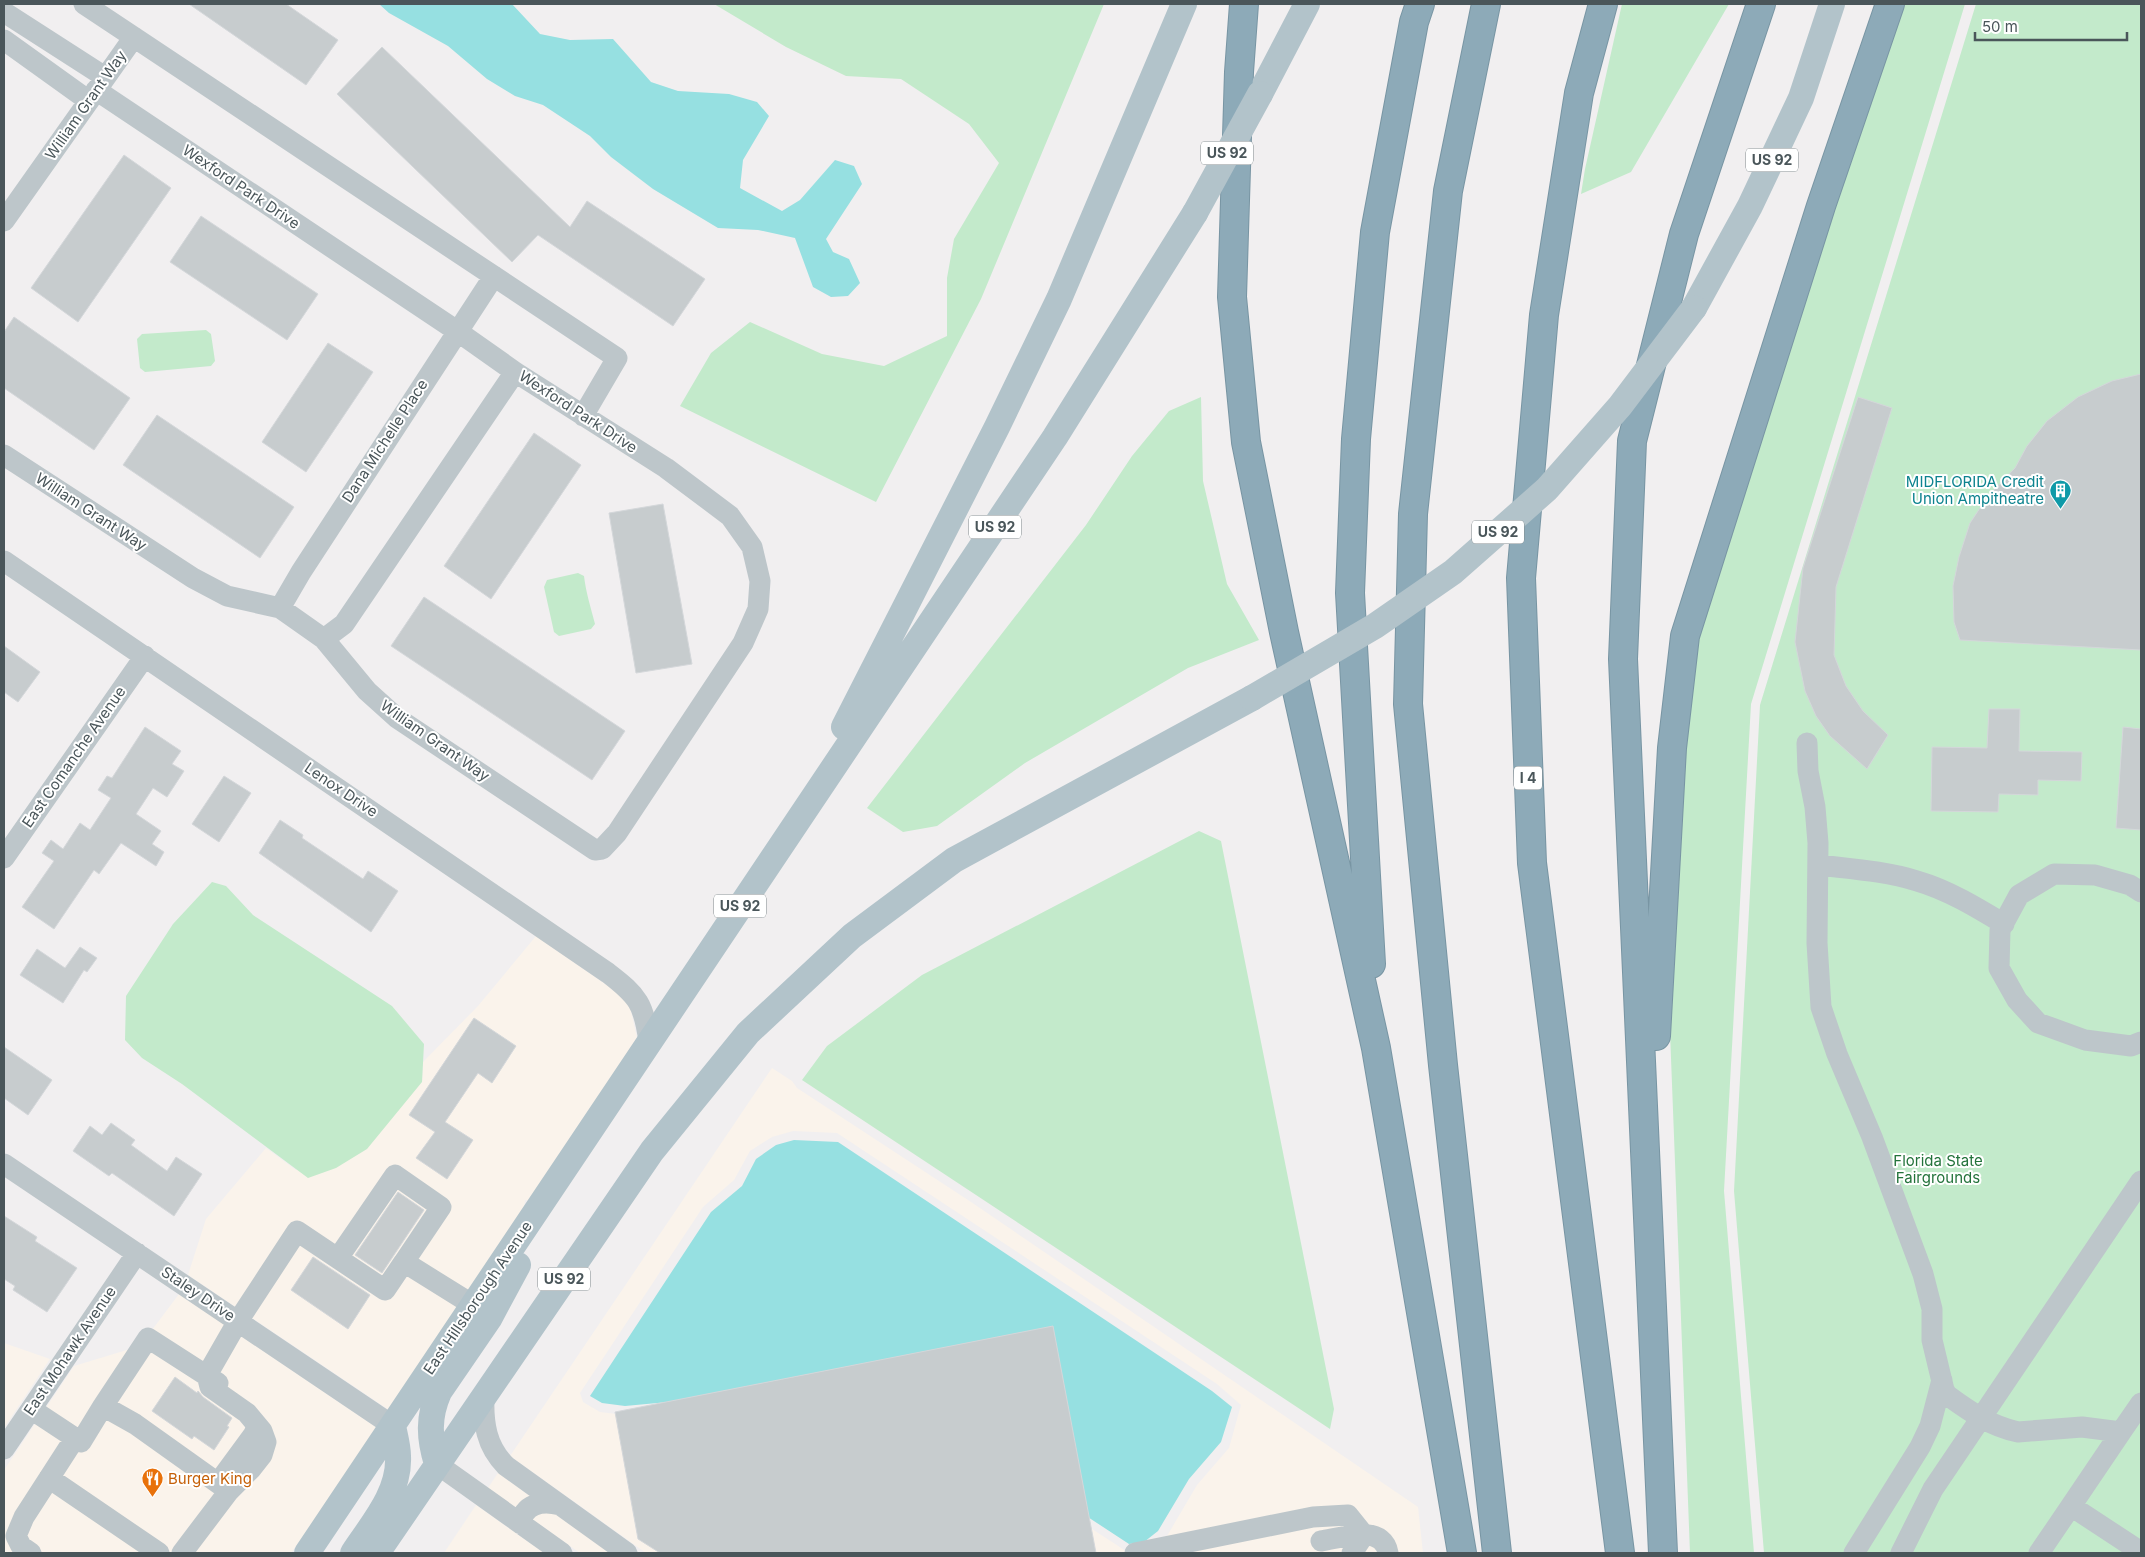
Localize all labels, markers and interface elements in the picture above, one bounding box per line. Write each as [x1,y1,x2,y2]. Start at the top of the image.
scale bar [1975,10,2128,42]
text: 50 m [1982,17,2018,36]
street label: William Grant Way [41,46,131,163]
street label: Wexford Park Drive [179,140,304,233]
road number: US 92 [1201,142,1253,164]
road number: US 92 [1746,148,1798,172]
street label: Wexford Park Drive [515,366,641,457]
street label: Dana Michelle Place [338,375,432,506]
street label: William Grant Way [32,468,151,555]
place label: MIDFLORIDA Credit Union Ampitheatre [1906,472,2044,508]
building icon: MIDFLORIDA Credit Union Ampitheatre [2048,479,2072,510]
road number: US 92 [969,516,1021,538]
road number: US 92 [1472,520,1524,544]
street label: East Comanche Avenue [18,682,130,831]
street label: William Grant Way [377,696,494,786]
street label: Lenox Drive [301,758,382,821]
road number: I 4 [1514,766,1542,790]
road number: US 92 [714,894,766,918]
park label: Florida State Fairgrounds [1893,1151,1983,1187]
street label: East Hillsborough Avenue [419,1217,536,1378]
street label: Staley Drive [158,1262,239,1325]
road number: US 92 [538,1268,590,1290]
street label: East Mohawk Avenue [19,1283,120,1419]
restaurant icon: Burger King [140,1467,164,1498]
place label: Burger King [168,1469,252,1488]

